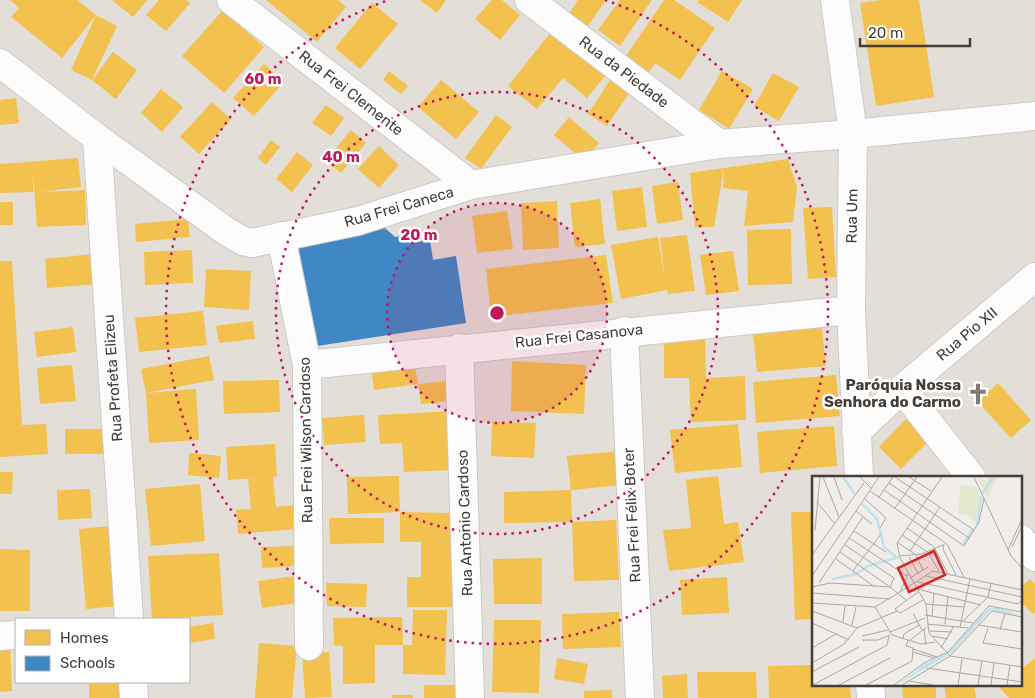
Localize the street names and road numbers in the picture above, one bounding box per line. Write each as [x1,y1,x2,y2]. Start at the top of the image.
street label: Rua da Piedade [576,32,672,112]
street label: Rua Frei Clemente [295,47,407,139]
street label: Rua Frei Caneca [342,183,456,231]
street label: Rua Um [843,189,861,243]
street label: Rua Pio XII [933,303,1001,365]
street label: Rua Profeta Elizeu [100,314,126,442]
street label: Rua Frei Casanova [514,320,644,352]
street label: Rua Frei Wilson Cardoso [296,357,316,523]
street label: Rua Frei Félix Boter [619,447,645,583]
street label: Rua Antonio Cardoso [453,449,477,597]

